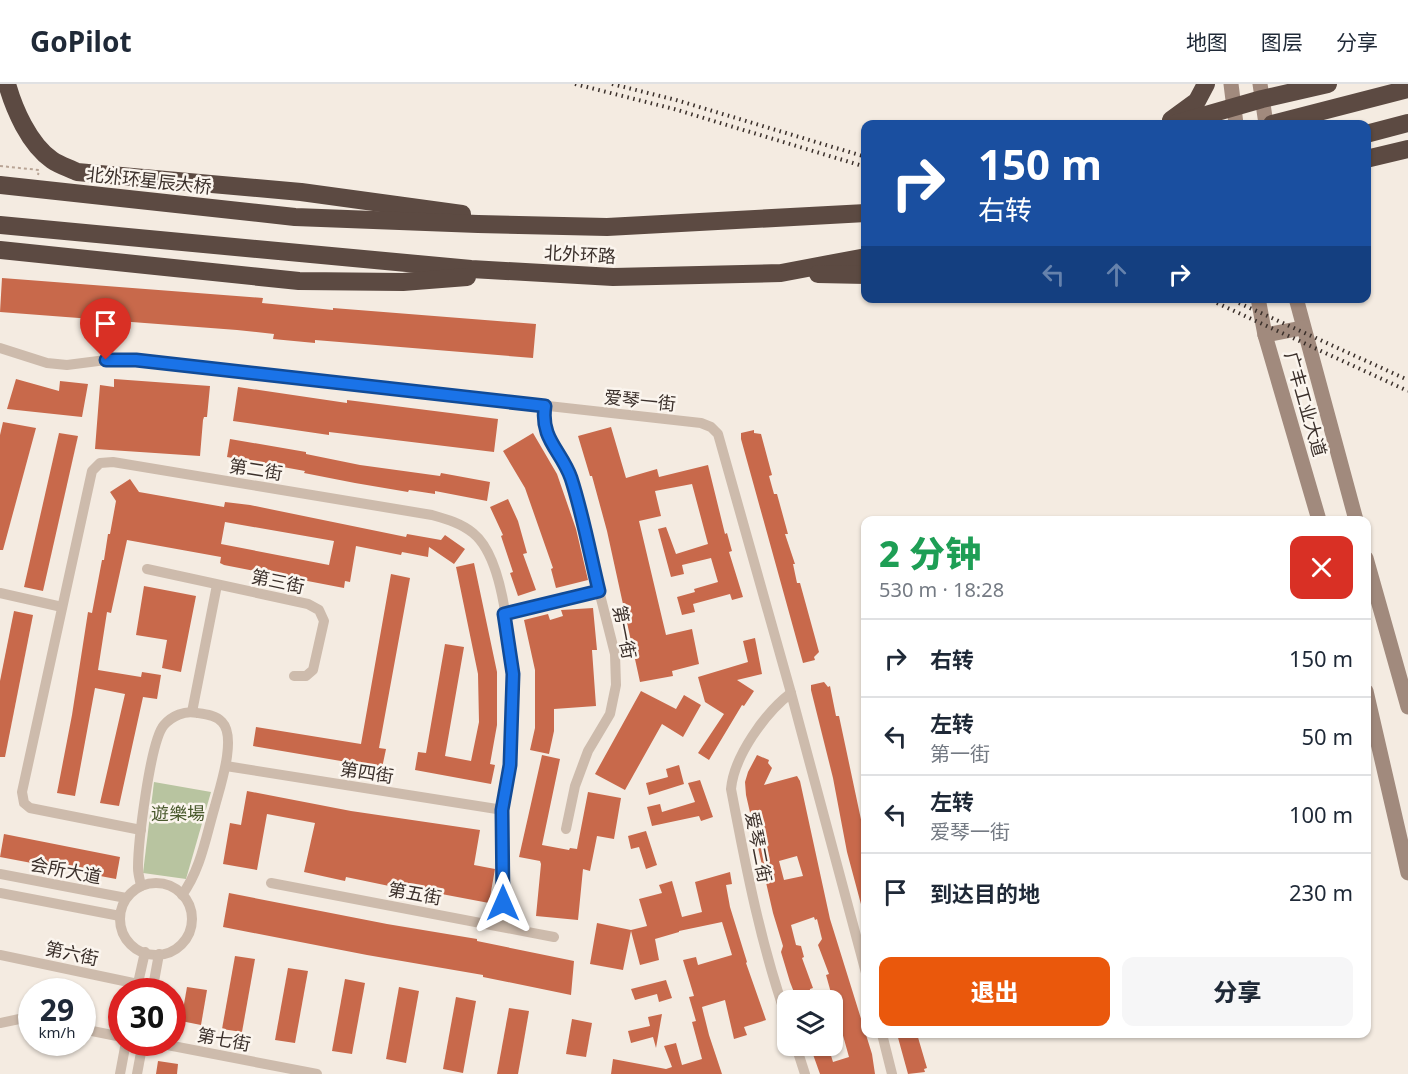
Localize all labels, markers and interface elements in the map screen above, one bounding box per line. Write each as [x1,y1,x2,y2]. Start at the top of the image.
text: GoPilot [30,22,132,60]
text: 地图 [1186,28,1228,56]
text: 图层 [1261,28,1303,56]
text: 分享 [1336,28,1378,56]
text: 150 m [978,135,1102,192]
icon: right [879,144,957,222]
street label: 北外环星辰大桥 [85,161,213,199]
text: 右转 [978,191,1032,228]
street label: 北外环路 [543,240,617,268]
icon: left [1037,258,1070,291]
icon: ahead [1100,258,1133,291]
icon: right [1163,258,1196,291]
pin [80,298,131,360]
icon: arrive [89,307,122,340]
street label: 广丰工业大道 [1280,349,1332,459]
street label: 爱琴一街 [603,384,677,416]
street label: 第二街 [227,453,285,485]
text: 2 分钟 [879,529,981,578]
button: close [1290,536,1353,599]
street label: 第三街 [249,564,307,598]
text: 530 m · 18:28 [879,576,1004,603]
street label: 第一街 [608,603,642,661]
icon: right [879,642,912,675]
text: 150 m [1289,643,1353,673]
text: 右转 [930,644,974,674]
text: 左转 [930,708,974,738]
icon: left [879,720,912,753]
text: 50 m [1302,721,1353,751]
text: 第一街 [930,740,990,767]
street label: 第四街 [338,756,396,788]
text: 左转 [930,786,974,816]
icon: left [879,798,912,831]
text: 100 m [1289,799,1353,829]
park label: 遊樂場 [151,801,205,825]
street label: 爱琴二街 [740,809,778,885]
text: 爱琴一街 [930,818,1010,845]
street label: 会所大道 [28,851,104,889]
position arrow [471,871,535,935]
street label: 第五街 [386,876,444,910]
icon: arrive [879,876,912,909]
text: 230 m [1289,877,1353,907]
text: 到达目的地 [930,878,1040,908]
street label: 第六街 [43,936,101,970]
button: 退出 [879,957,1110,1026]
button: 分享 [1122,957,1353,1026]
speed limit sign: 30 [108,978,186,1056]
text: 29 [40,989,74,1030]
map controls [777,990,843,1056]
button: layers [777,990,843,1056]
text: km/h [39,1022,75,1042]
street label: 第七街 [195,1022,253,1056]

